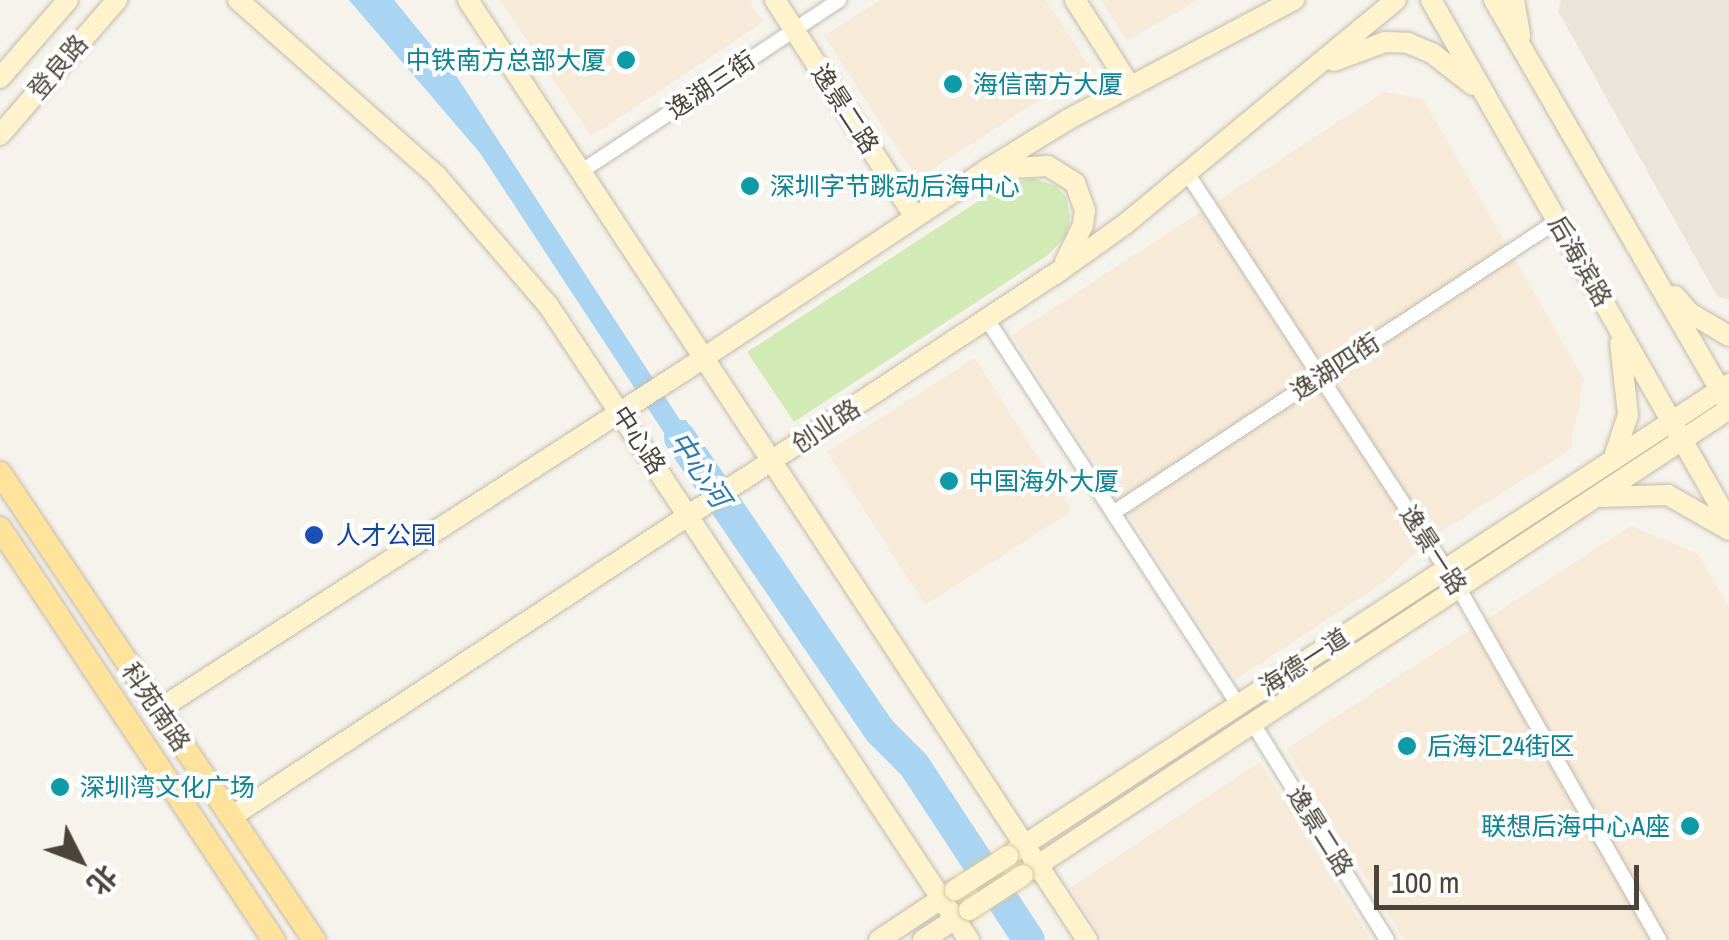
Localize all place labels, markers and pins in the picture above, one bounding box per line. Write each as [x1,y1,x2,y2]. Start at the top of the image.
place label: 中铁南方总部大厦 [406,45,606,75]
marker: 中铁南方总部大厦 [615,49,637,71]
place label: 海信南方大厦 [973,69,1123,99]
marker: 海信南方大厦 [942,73,964,95]
place label: 深圳字节跳动后海中心 [770,171,1020,201]
marker: 深圳字节跳动后海中心 [739,175,761,197]
place label: 中国海外大厦 [969,466,1119,496]
marker: 中国海外大厦 [938,470,960,492]
place label: 人才公园 [336,520,436,550]
marker: 人才公园 [301,522,327,548]
place label: 后海汇24街区 [1427,731,1575,761]
marker: 后海汇24街区 [1396,735,1418,757]
place label: 深圳湾文化广场 [80,772,255,802]
marker: 深圳湾文化广场 [49,776,71,798]
place label: 联想后海中心A座 [1481,811,1670,841]
marker: 联想后海中心A座 [1679,815,1701,837]

